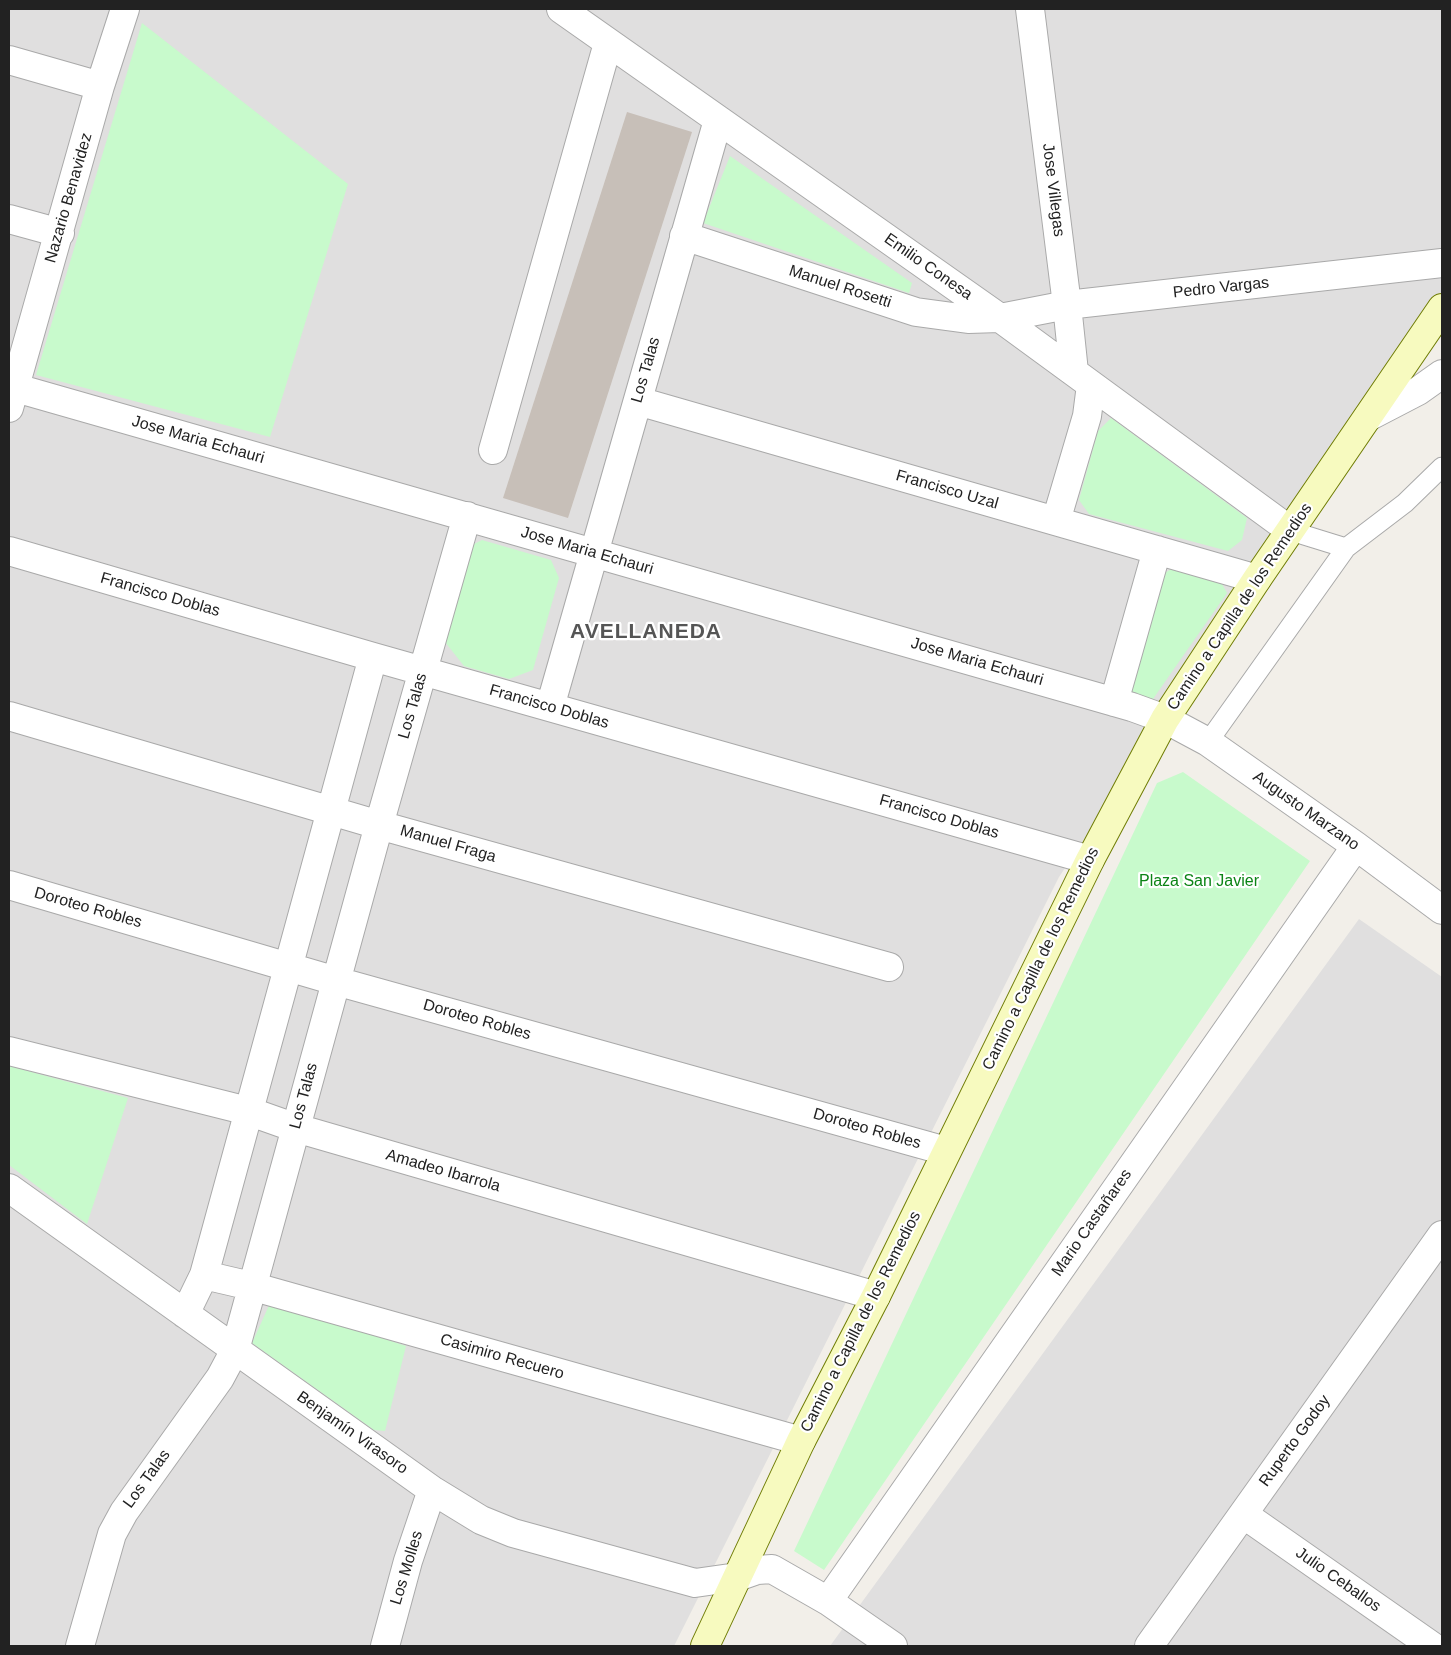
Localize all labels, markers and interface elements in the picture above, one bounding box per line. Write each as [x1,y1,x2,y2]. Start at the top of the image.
street label: Nazario Benavidez [41,131,97,265]
street label: Jose Villegas [1038,142,1068,238]
street label: Emilio Conesa [880,230,976,304]
street label: Manuel Rosetti [786,261,894,313]
street label: Pedro Vargas [1172,273,1270,303]
street label: Los Talas [627,335,665,405]
street label: Jose Maria Echauri [130,412,266,468]
street label: Francisco Uzal [894,466,1000,514]
street label: Camino a Capilla de los Remedios [1163,500,1317,714]
street label: Jose Maria Echauri [519,523,655,579]
street label: Francisco Doblas [98,569,222,621]
district label: AVELLANEDA [569,619,723,645]
street label: Jose Maria Echauri [909,634,1045,690]
street label: Los Talas [394,671,432,741]
street label: Francisco Doblas [487,681,611,733]
street label: Augusto Marzano [1249,767,1363,855]
street label: Francisco Doblas [877,791,1001,843]
street label: Manuel Fraga [398,821,498,867]
street label: Camino a Capilla de los Remedios [979,844,1103,1074]
park label: Plaza San Javier [1139,872,1259,892]
street label: Doroteo Robles [32,883,144,933]
street label: Doroteo Robles [421,995,533,1045]
street label: Los Talas [286,1061,322,1131]
street label: Doroteo Robles [811,1104,923,1154]
street label: Amadeo Ibarrola [384,1145,502,1197]
street label: Mario Castañares [1048,1166,1136,1280]
street label: Camino a Capilla de los Remedios [797,1208,925,1436]
street label: Casimiro Recuero [438,1330,566,1384]
street label: Benjamín Virasoro [293,1387,411,1479]
street label: Ruperto Godoy [1255,1391,1335,1491]
street label: Los Talas [119,1446,175,1512]
street label: Los Molles [387,1529,427,1607]
street label: Julio Ceballos [1292,1544,1384,1616]

